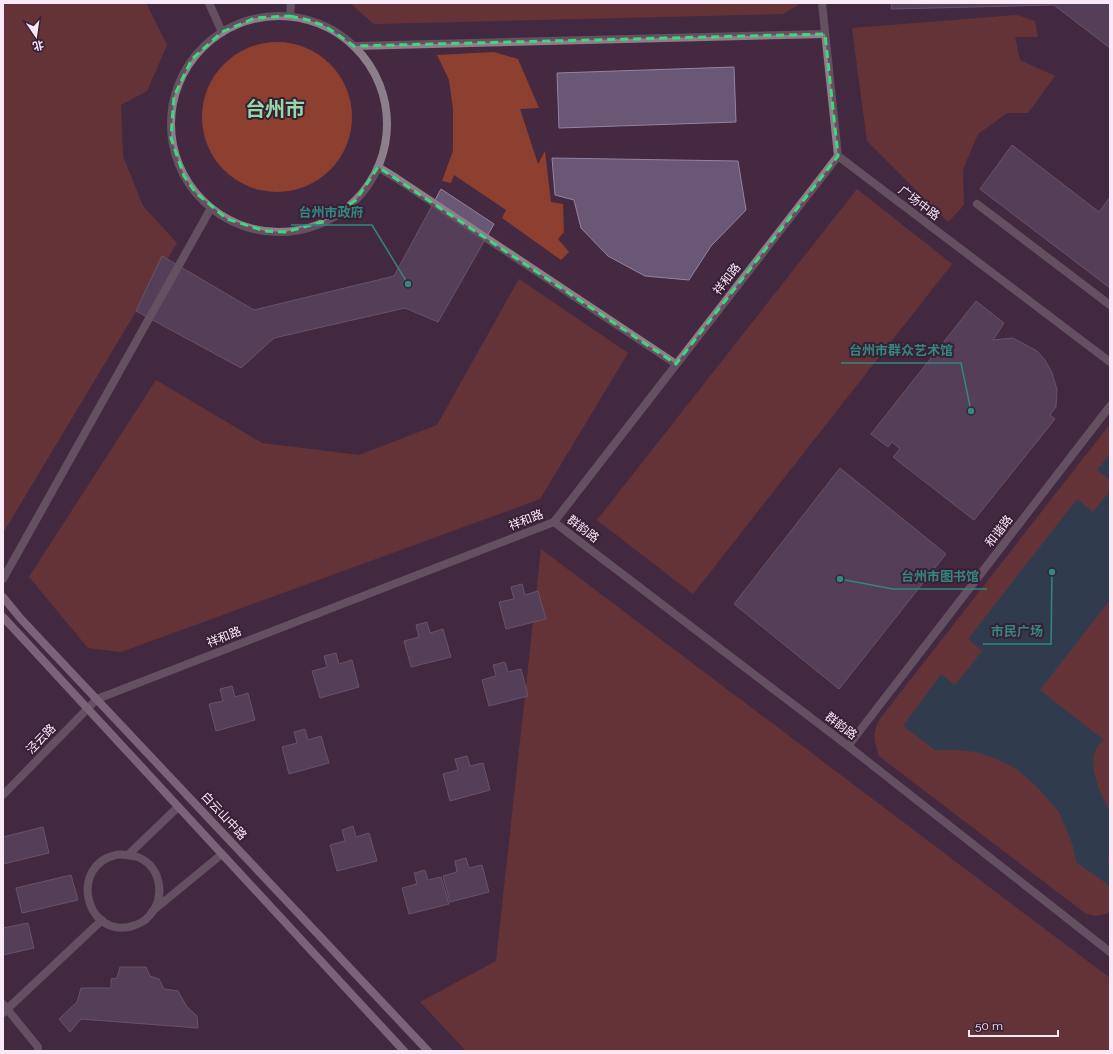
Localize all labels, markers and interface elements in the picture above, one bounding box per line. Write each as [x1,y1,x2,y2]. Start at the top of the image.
north arrow [16,16,56,56]
text: 北 [31,38,45,53]
district label: 台州市 [245,97,305,121]
street label: 广场中路 [896,183,942,223]
callout: 台州市政府 [291,200,372,225]
text: 台州市政府 [298,205,364,220]
street label: 祥和路 [710,261,744,297]
callout: 台州市群众艺术馆 [841,338,961,363]
text: 台州市群众艺术馆 [849,343,953,358]
street label: 祥和路 [507,507,545,533]
street label: 群韵路 [564,513,602,545]
street label: 和谐路 [982,513,1016,549]
callout: 台州市图书馆 [893,564,987,589]
text: 台州市图书馆 [901,569,979,584]
callout: 市民广场 [983,619,1051,644]
street label: 祥和路 [205,624,243,650]
text: 市民广场 [991,624,1043,639]
street label: 群韵路 [822,710,860,742]
street label: 泾云路 [23,721,59,757]
street label: 白云山中路 [198,789,250,843]
scale bar [969,1012,1058,1038]
text: 50 m [975,1019,1003,1033]

